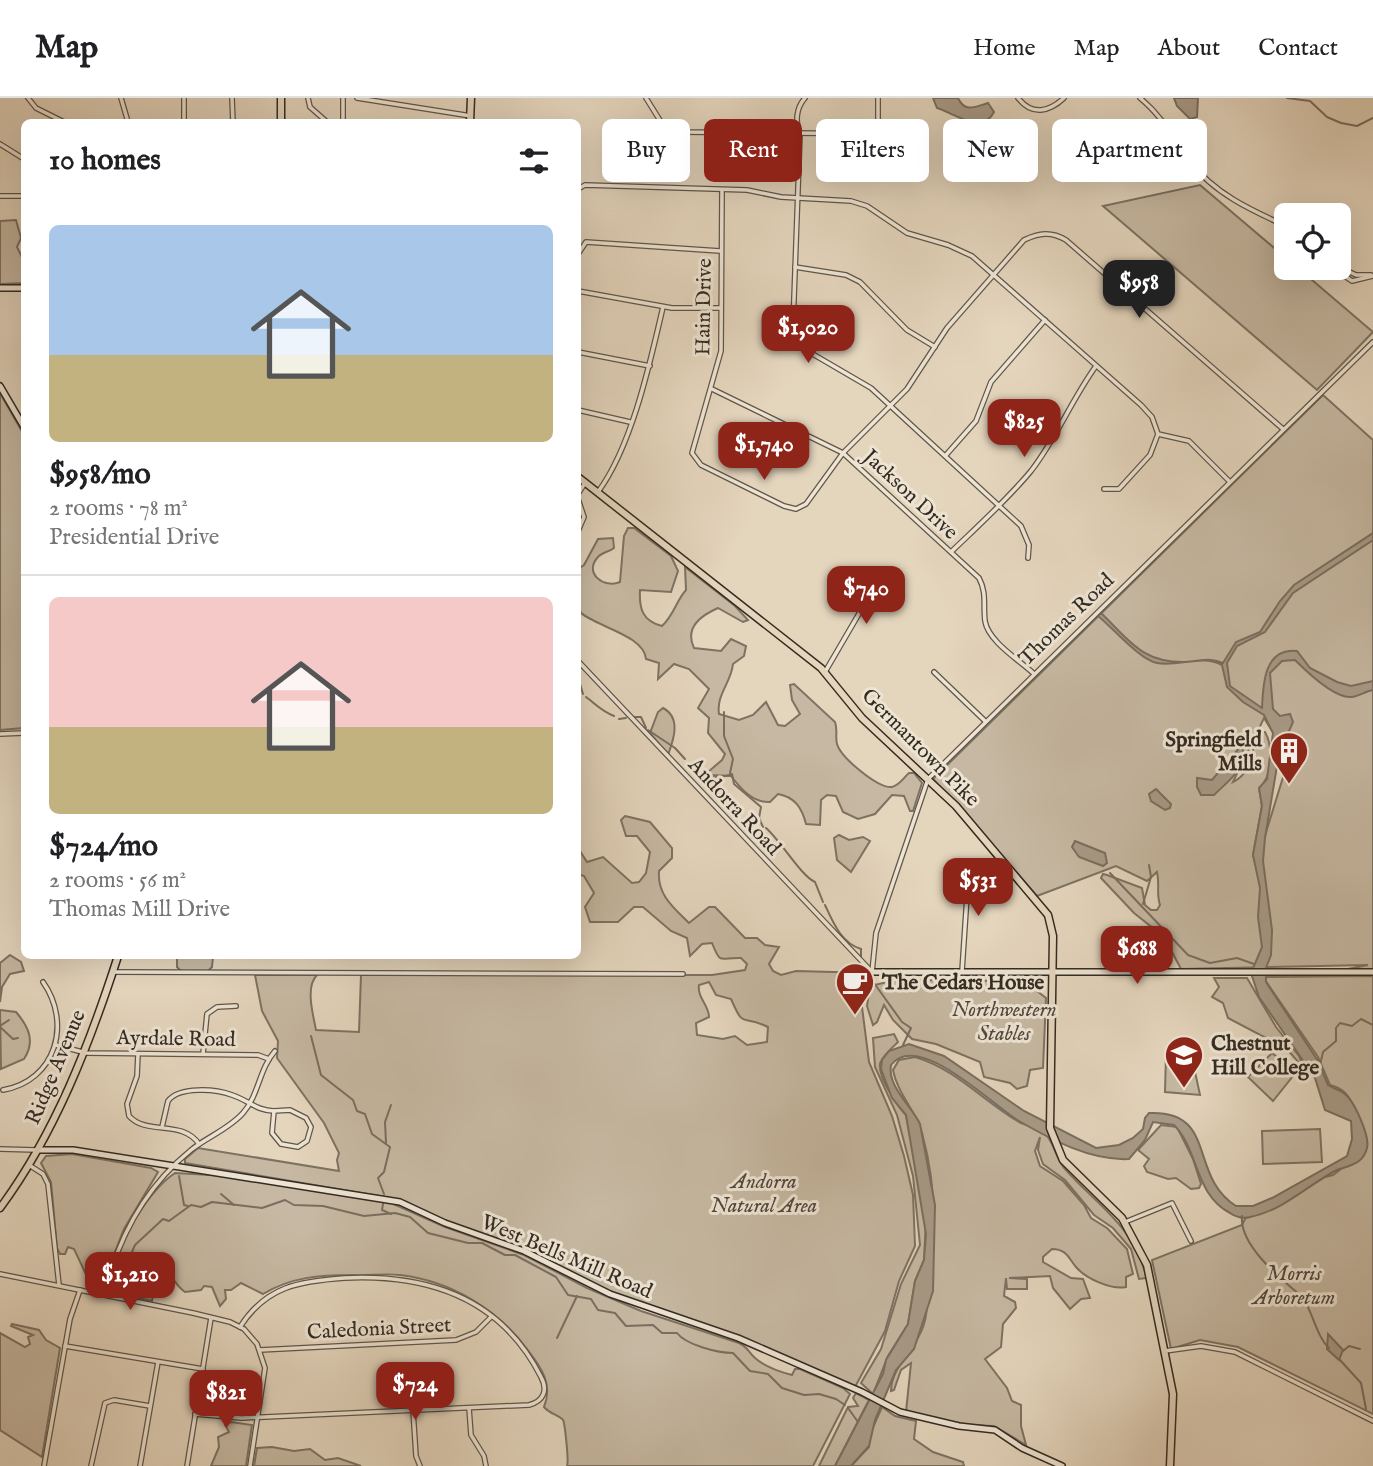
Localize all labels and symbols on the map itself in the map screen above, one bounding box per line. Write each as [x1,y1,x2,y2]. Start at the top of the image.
street label: Hain Drive [690,258,719,356]
pin: $958 [1098,260,1180,320]
pin: $1,020 [751,306,865,365]
pin: $825 [983,400,1065,459]
pin: $1,740 [707,422,821,482]
street label: Jackson Drive [855,443,964,546]
pin: $740 [825,566,907,626]
street label: Thomas Road [1014,567,1121,672]
street label: Germantown Pike [855,683,985,813]
place label: Springfield Mills [1165,727,1263,778]
building icon: Springfield Mills [1268,730,1310,785]
street label: Andorra Road [681,752,787,862]
pin: $531 [937,858,1019,918]
pin: $688 [1096,926,1178,986]
cafe icon: The Cedars House [834,961,876,1016]
place label: The Cedars House [881,970,1045,997]
park label: Northwestern Stables [951,997,1057,1048]
street label: Ridge Avenue [20,1006,93,1129]
street label: Ayrdale Road [115,1025,237,1054]
place label: Chestnut Hill College [1211,1031,1319,1082]
school or university icon: Chestnut Hill College [1163,1034,1205,1089]
park label: Andorra Natural Area [711,1169,817,1220]
street label: West Bells Mill Road [477,1209,657,1306]
pin: $1,210 [73,1252,187,1312]
park label: Morris Arboretum [1251,1261,1335,1312]
street label: Caledonia Street [306,1312,452,1347]
pin: $724 [374,1362,456,1422]
pin: $821 [185,1370,267,1430]

